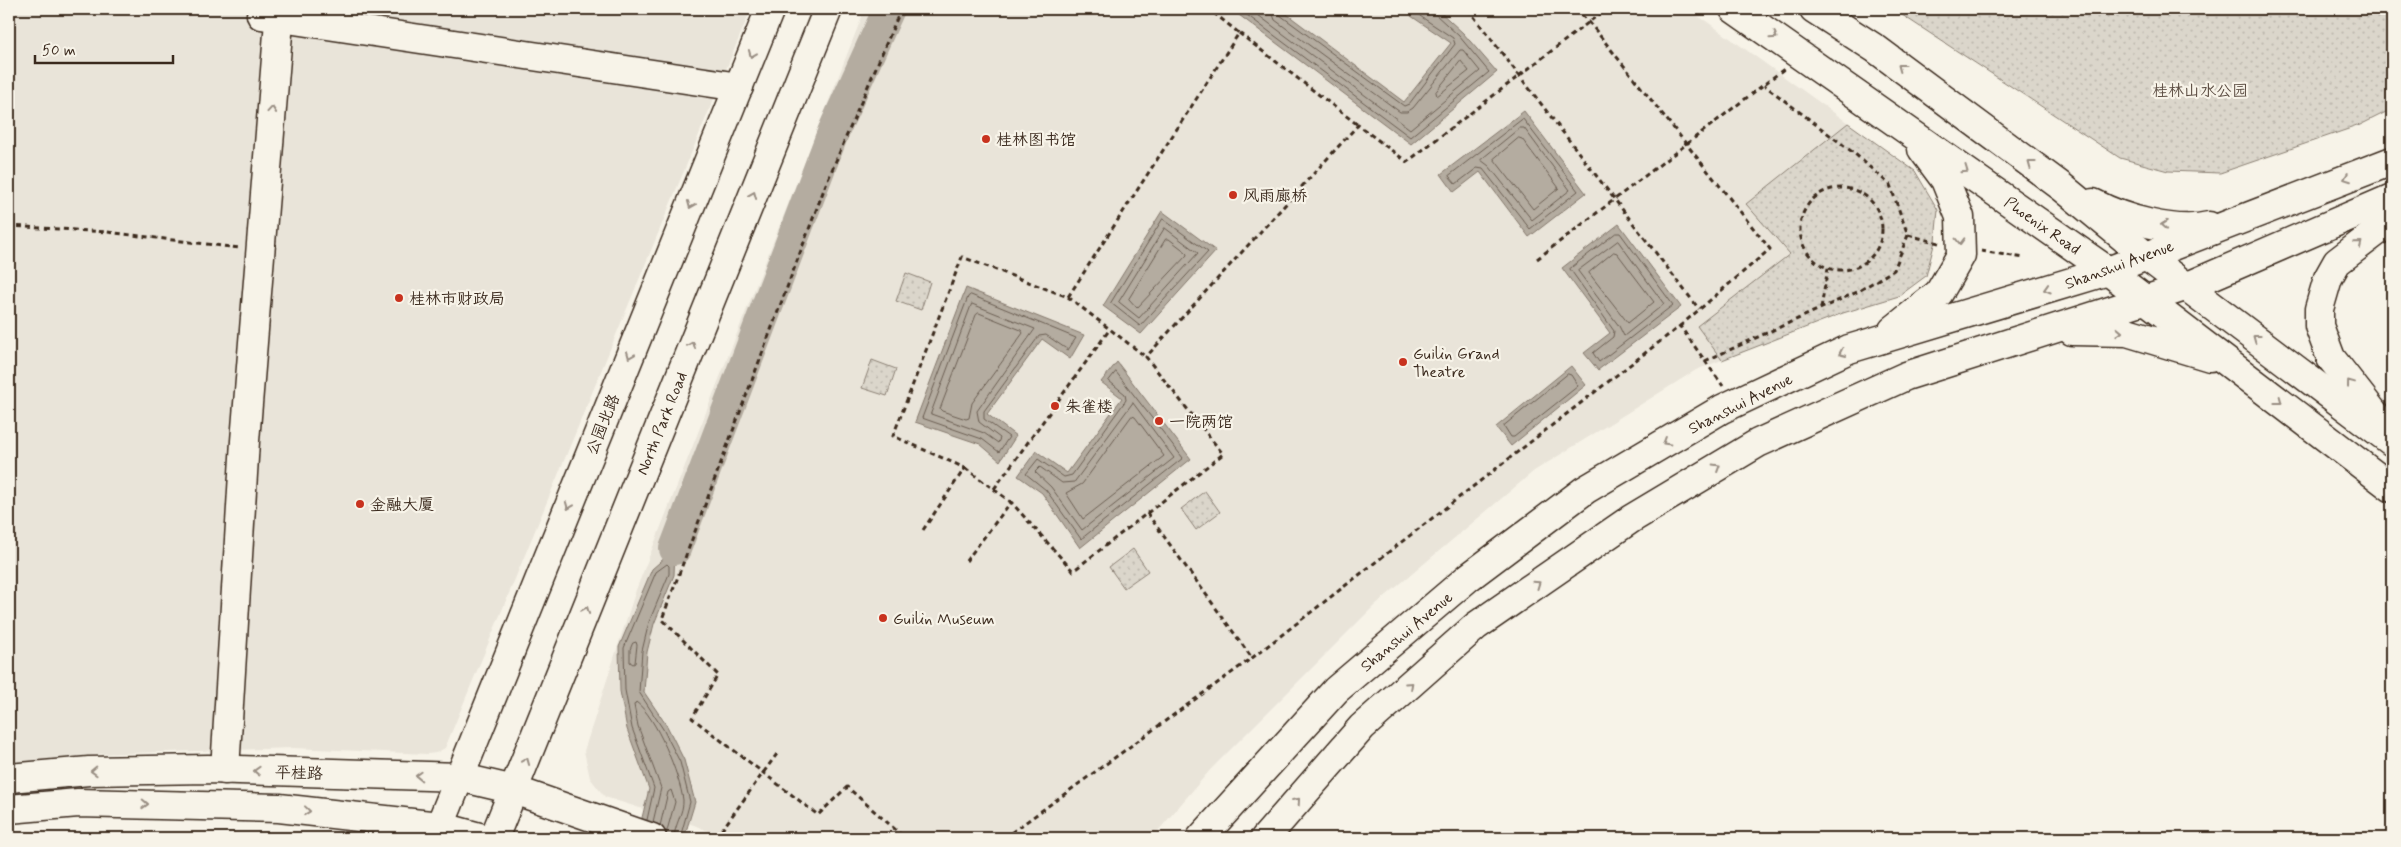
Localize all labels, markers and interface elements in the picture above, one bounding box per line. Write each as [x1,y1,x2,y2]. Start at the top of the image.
one-way arrow [1768,30,1778,39]
scale bar [35,32,172,64]
text: 50 m [42,41,76,61]
one-way arrow [748,49,758,58]
one-way arrow [1897,64,1907,73]
park label: 桂林山水公园 [2152,81,2248,102]
one-way arrow [266,106,277,114]
place label: 桂林图书馆 [996,130,1076,151]
marker: 桂林图书馆 [980,133,992,145]
one-way arrow [2027,161,2037,170]
one-way arrow [1959,164,1968,172]
one-way arrow [2343,172,2352,182]
place label: 风雨廊桥 [1243,186,1307,207]
marker: 风雨廊桥 [1227,189,1239,201]
one-way arrow [747,191,757,199]
street label: Phoenix Road [2000,192,2084,260]
one-way arrow [687,200,698,209]
one-way arrow [2160,220,2168,231]
street label: Shanshui Avenue [2062,236,2177,295]
one-way arrow [1955,237,1966,245]
one-way arrow [2354,240,2363,249]
one-way arrow [2043,284,2051,294]
place label: 桂林市财政局 [409,289,505,310]
marker: 桂林市财政局 [393,292,405,304]
one-way arrow [2116,327,2123,337]
one-way arrow [2253,336,2262,344]
one-way arrow [686,341,697,350]
place label: Guilin Grand Theatre [1413,344,1499,383]
one-way arrow [1838,346,1847,356]
one-way arrow [626,350,636,359]
marker: Guilin Grand Theatre [1397,356,1409,368]
street label: North Park Road [632,369,693,478]
street label: Shanshui Avenue [1685,369,1797,440]
one-way arrow [2347,380,2355,389]
street label: 公园北路 [582,391,625,458]
one-way arrow [2273,396,2282,405]
place label: 朱雀楼 [1065,397,1113,418]
marker: 朱雀楼 [1049,400,1061,412]
place label: 一院两馆 [1169,412,1233,433]
marker: 一院两馆 [1153,415,1165,427]
one-way arrow [1662,436,1671,446]
one-way arrow [1712,464,1721,474]
place label: 金融大厦 [370,495,434,516]
marker: 金融大厦 [354,498,366,510]
one-way arrow [565,501,575,510]
one-way arrow [1531,581,1541,590]
street label: Shanshui Avenue [1356,587,1458,677]
one-way arrow [580,606,590,615]
place label: Guilin Museum [893,609,995,630]
marker: Guilin Museum [877,612,889,624]
one-way arrow [1404,681,1413,690]
one-way arrow [520,757,530,765]
street label: 平桂路 [275,762,323,785]
one-way arrow [252,765,260,776]
one-way arrow [90,766,98,777]
one-way arrow [415,771,422,781]
one-way arrow [1292,798,1301,807]
one-way arrow [141,799,149,810]
one-way arrow [303,805,311,816]

